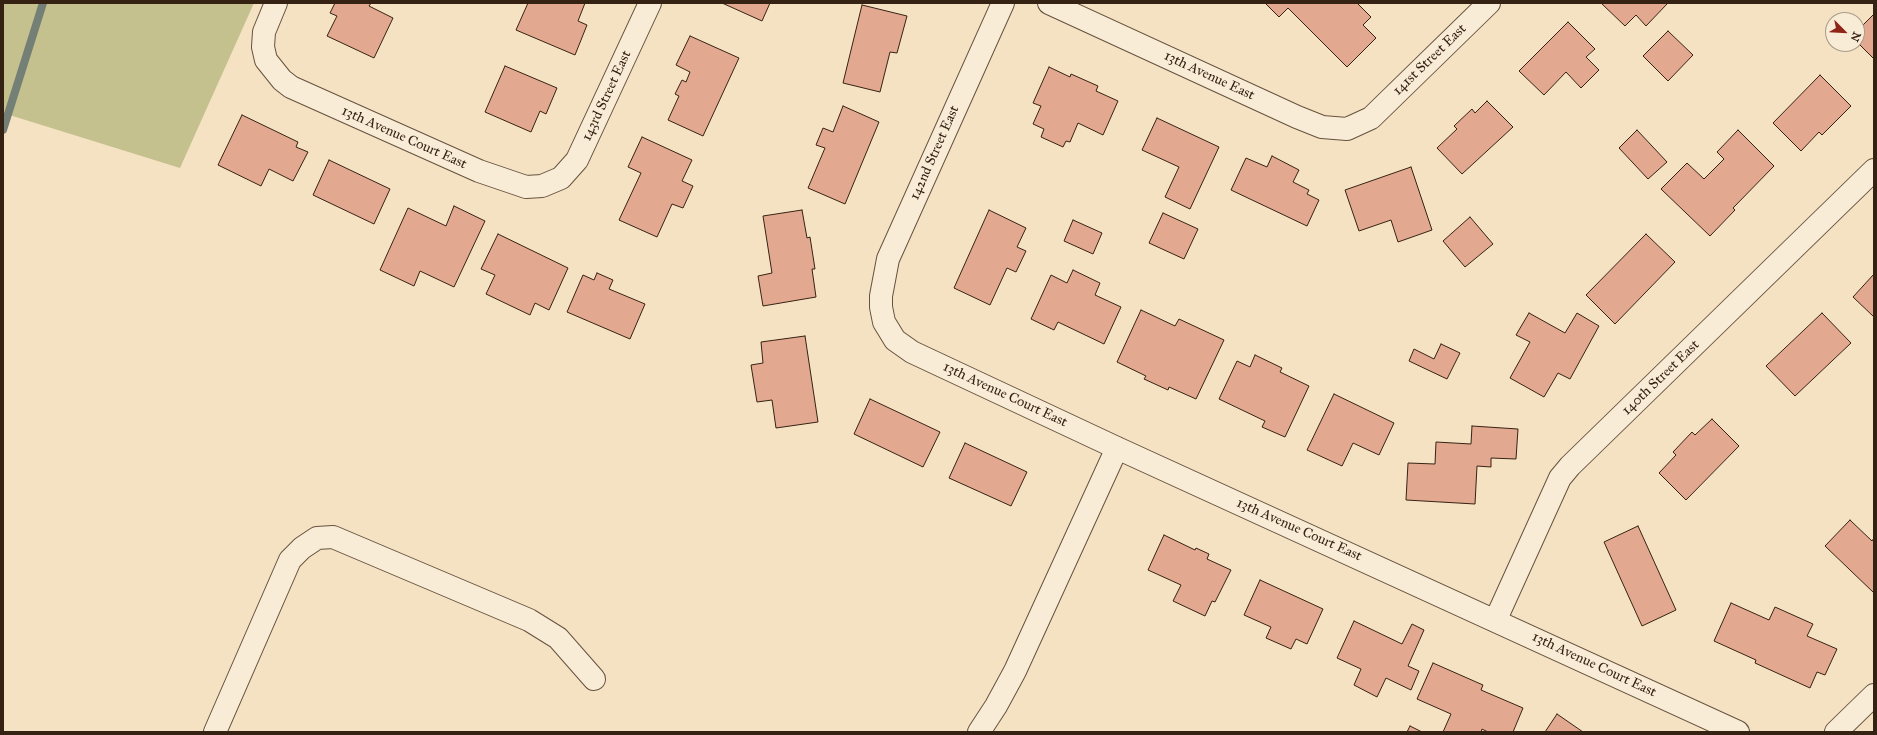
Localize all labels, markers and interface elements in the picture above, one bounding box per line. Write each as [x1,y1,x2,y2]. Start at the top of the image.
north arrow [1825,12,1865,52]
street label: 141st Street East [1390,21,1470,99]
text: N [1848,30,1863,44]
street label: 143rd Street East [579,48,635,144]
street label: 13th Avenue East [1161,48,1257,104]
street label: 13th Avenue Court East [339,103,469,173]
street label: 142nd Street East [907,103,963,203]
street label: 140th Street East [1619,337,1703,419]
street label: 13th Avenue Court East [940,359,1070,431]
street label: 13th Avenue Court East [1234,495,1364,565]
street label: 13th Avenue Court East [1529,629,1659,701]

